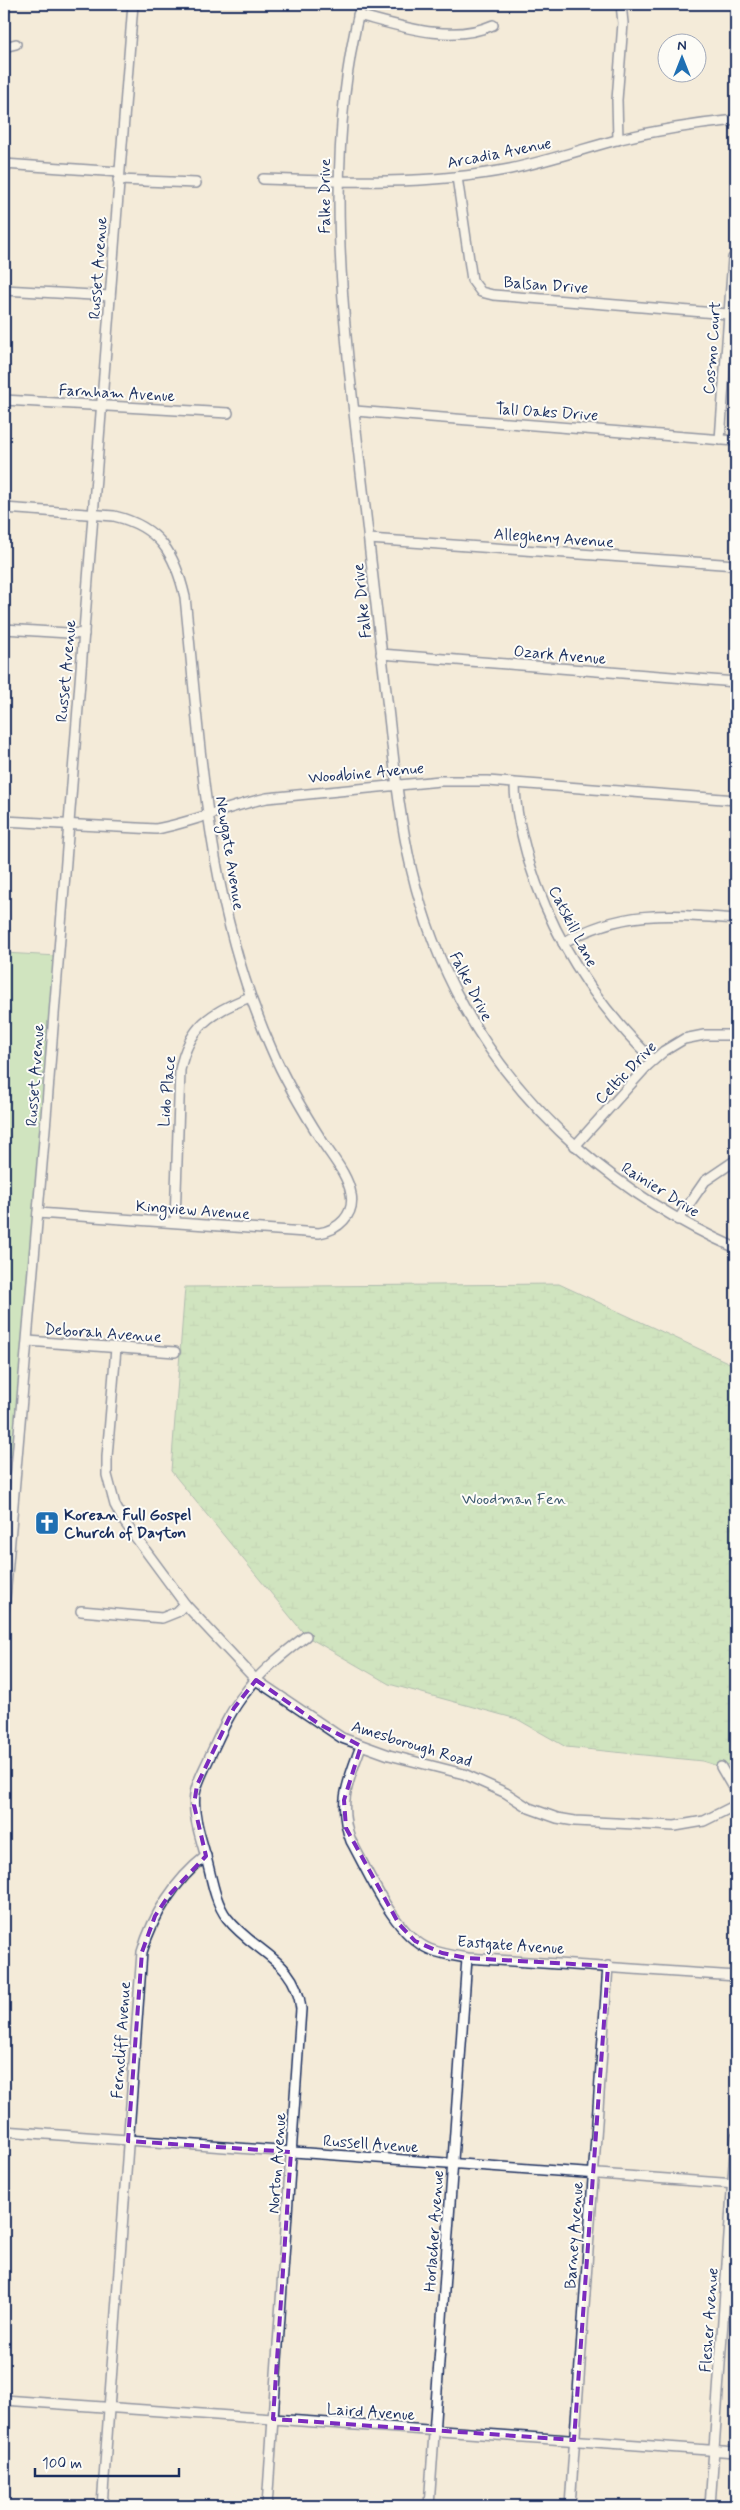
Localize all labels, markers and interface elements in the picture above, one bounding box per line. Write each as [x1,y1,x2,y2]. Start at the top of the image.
north arrow [658,32,708,82]
text: N [677,37,687,55]
street label: Arcadia Avenue [445,133,553,174]
street label: Falke Drive [315,158,336,234]
street label: Russet Avenue [84,216,113,320]
street label: Balsan Drive [503,272,589,299]
street label: Cosmo Court [699,301,726,395]
street label: Farnham Avenue [58,380,176,407]
street label: Tall Oaks Drive [495,398,599,427]
street label: Allegheny Avenue [493,524,615,554]
street label: Falke Drive [348,562,377,639]
street label: Russet Avenue [52,618,81,723]
street label: Ozark Avenue [513,641,608,670]
street label: Woodbine Avenue [307,758,425,789]
street label: Newgate Avenue [209,795,249,912]
street label: Catskill Lane [543,883,602,971]
street label: Falke Drive [444,948,497,1025]
street label: Russet Avenue [21,1023,50,1127]
street label: Celtic Drive [591,1037,662,1109]
street label: Lido Place [154,1054,181,1128]
street label: Rainier Drive [617,1158,703,1223]
street label: Kingview Avenue [135,1196,251,1226]
street label: Deborah Avenue [44,1319,162,1348]
park label: Woodman Fen [462,1489,567,1510]
place label: Korean Full Gospel Church of Dayton [64,1505,192,1544]
church icon: Korean Full Gospel Church of Dayton [34,1510,60,1536]
street label: Amesborough Road [349,1716,474,1773]
street label: Eastgate Avenue [456,1931,566,1960]
street label: Ferncliff Avenue [107,1981,136,2100]
street label: Norton Avenue [263,2111,292,2214]
street label: Russell Avenue [322,2131,420,2158]
street label: Horlacher Avenue [420,2170,449,2293]
street label: Barney Avenue [560,2180,589,2290]
street label: Flesher Avenue [695,2267,724,2373]
street label: Laird Avenue [326,2399,416,2426]
scale bar [35,2445,179,2477]
text: 100 m [42,2454,82,2474]

